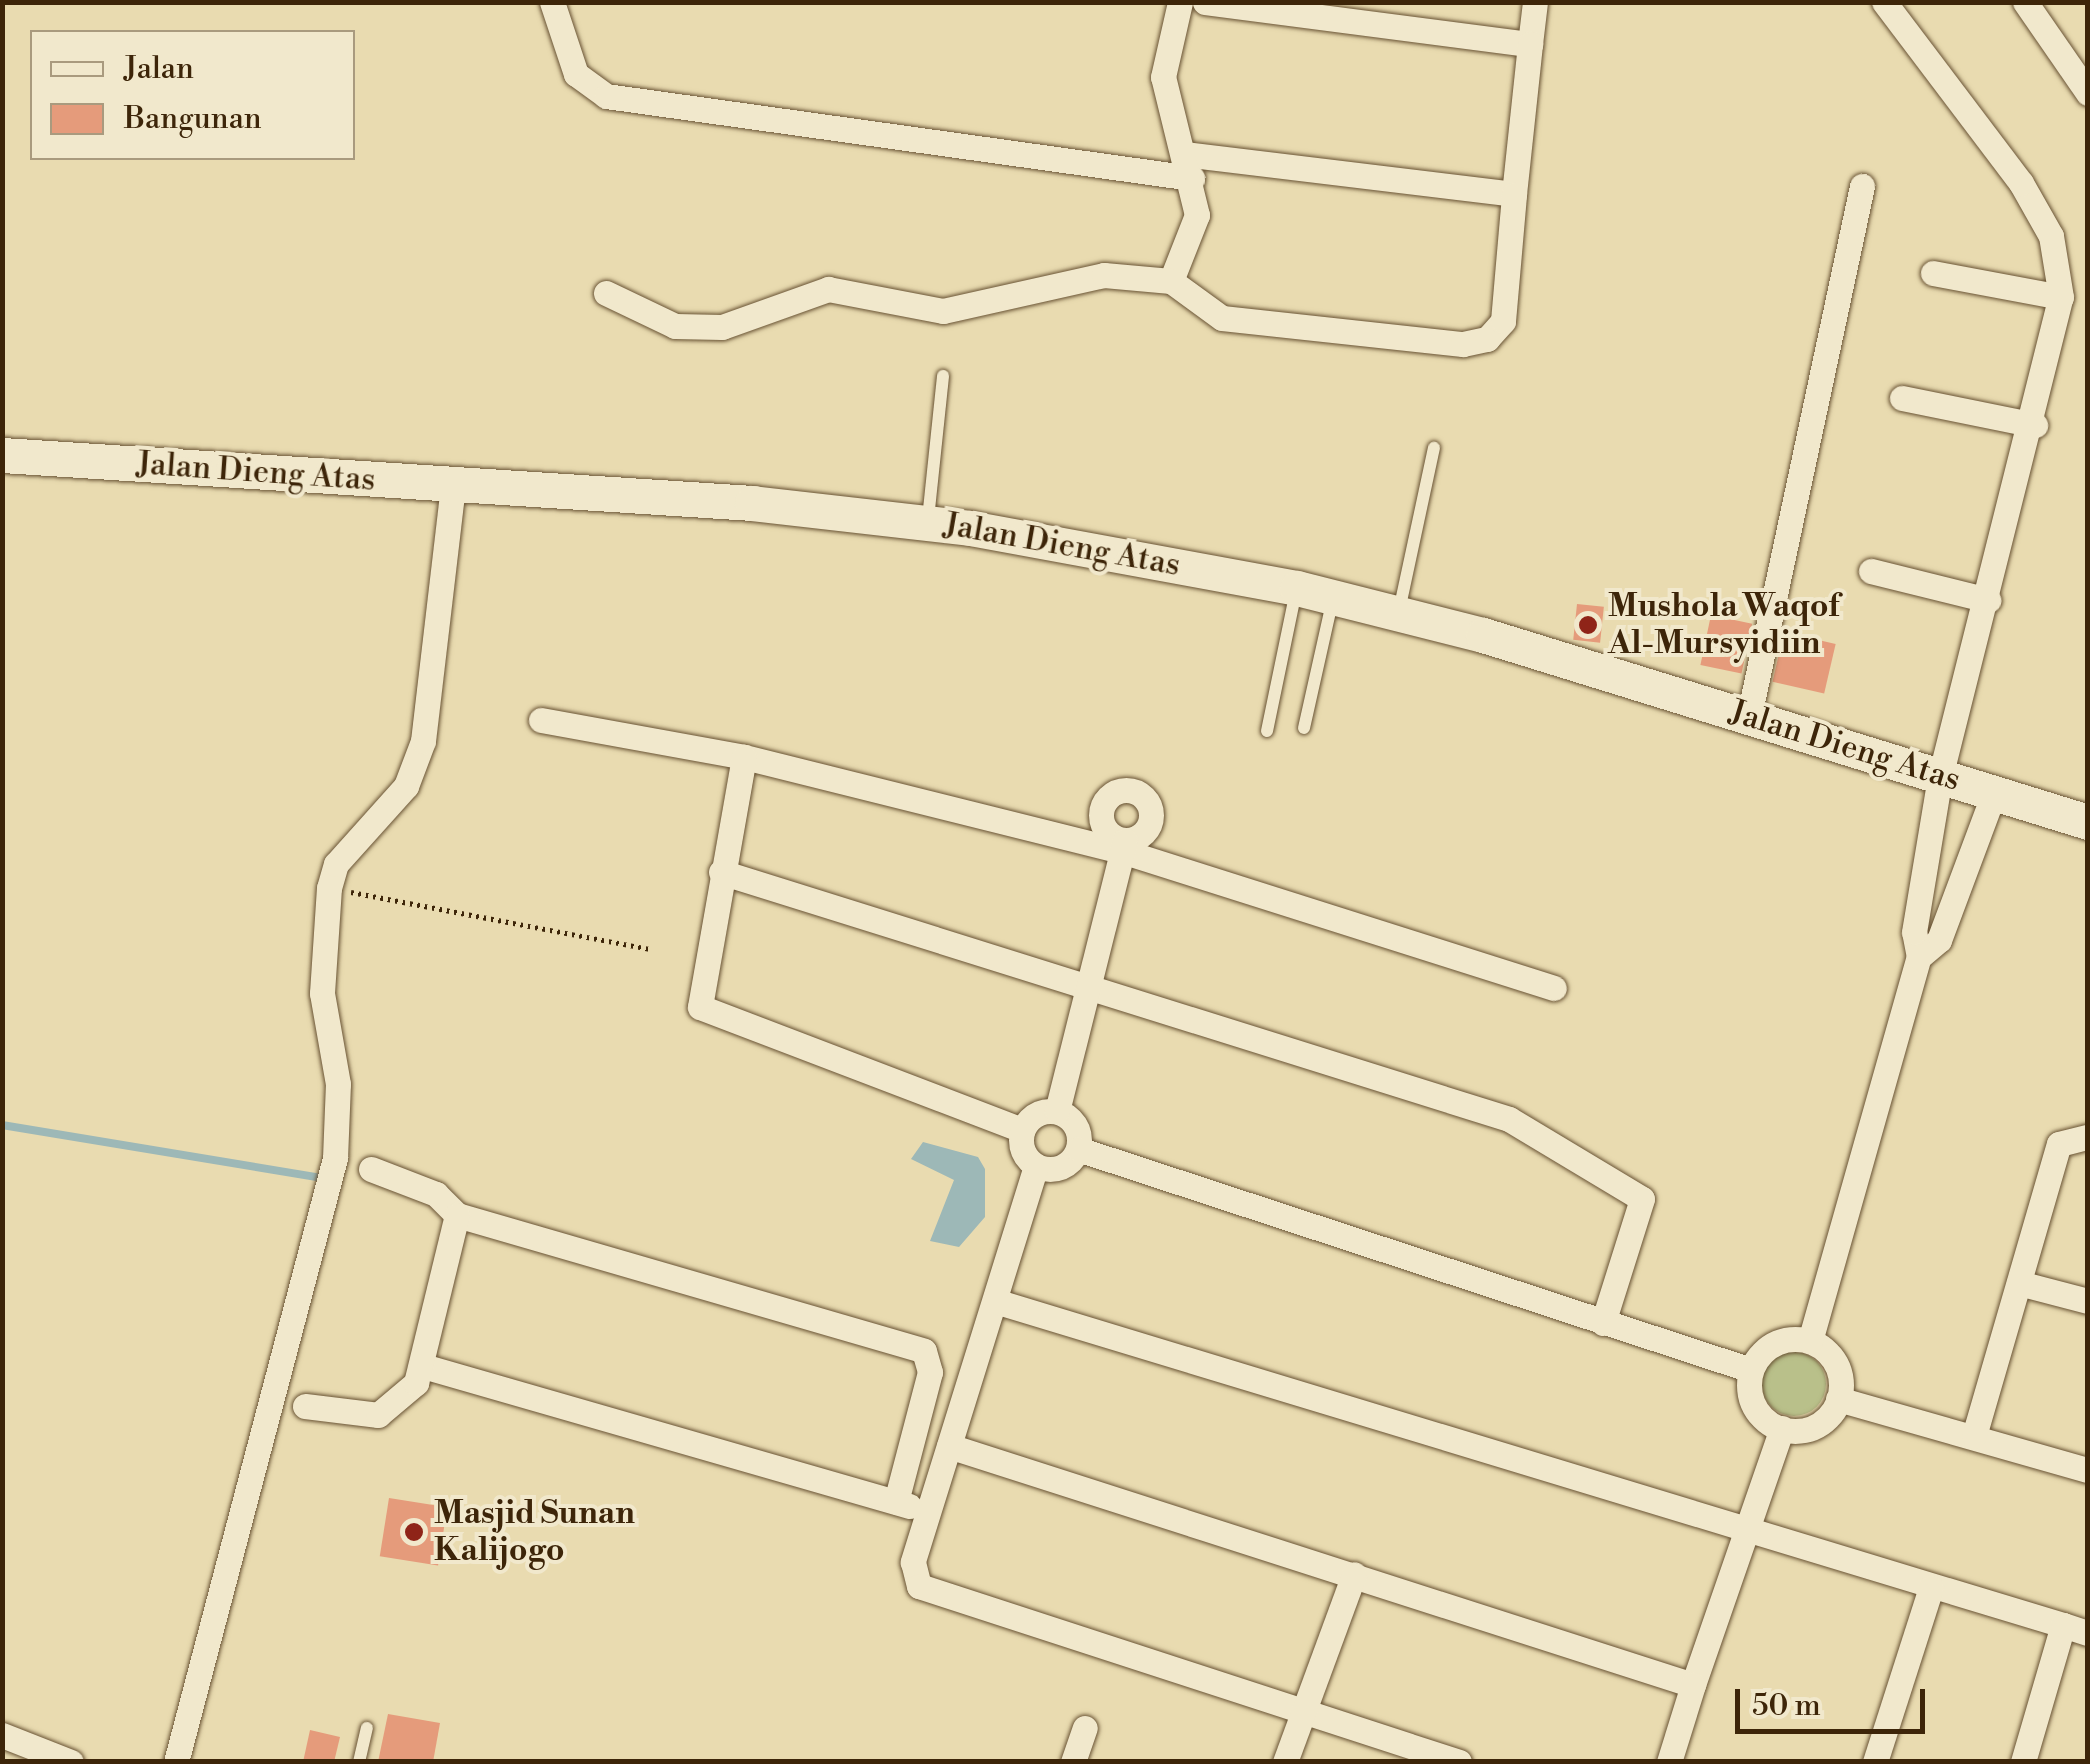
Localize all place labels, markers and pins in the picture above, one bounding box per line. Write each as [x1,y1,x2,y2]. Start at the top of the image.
place label: Mushola Waqof Al-Mursyidiin [1608,588,1839,663]
marker: Mushola Waqof Al-Mursyidiin [1577,614,1599,636]
place label: Masjid Sunan Kalijogo [434,1495,635,1570]
marker: Masjid Sunan Kalijogo [403,1521,425,1543]

